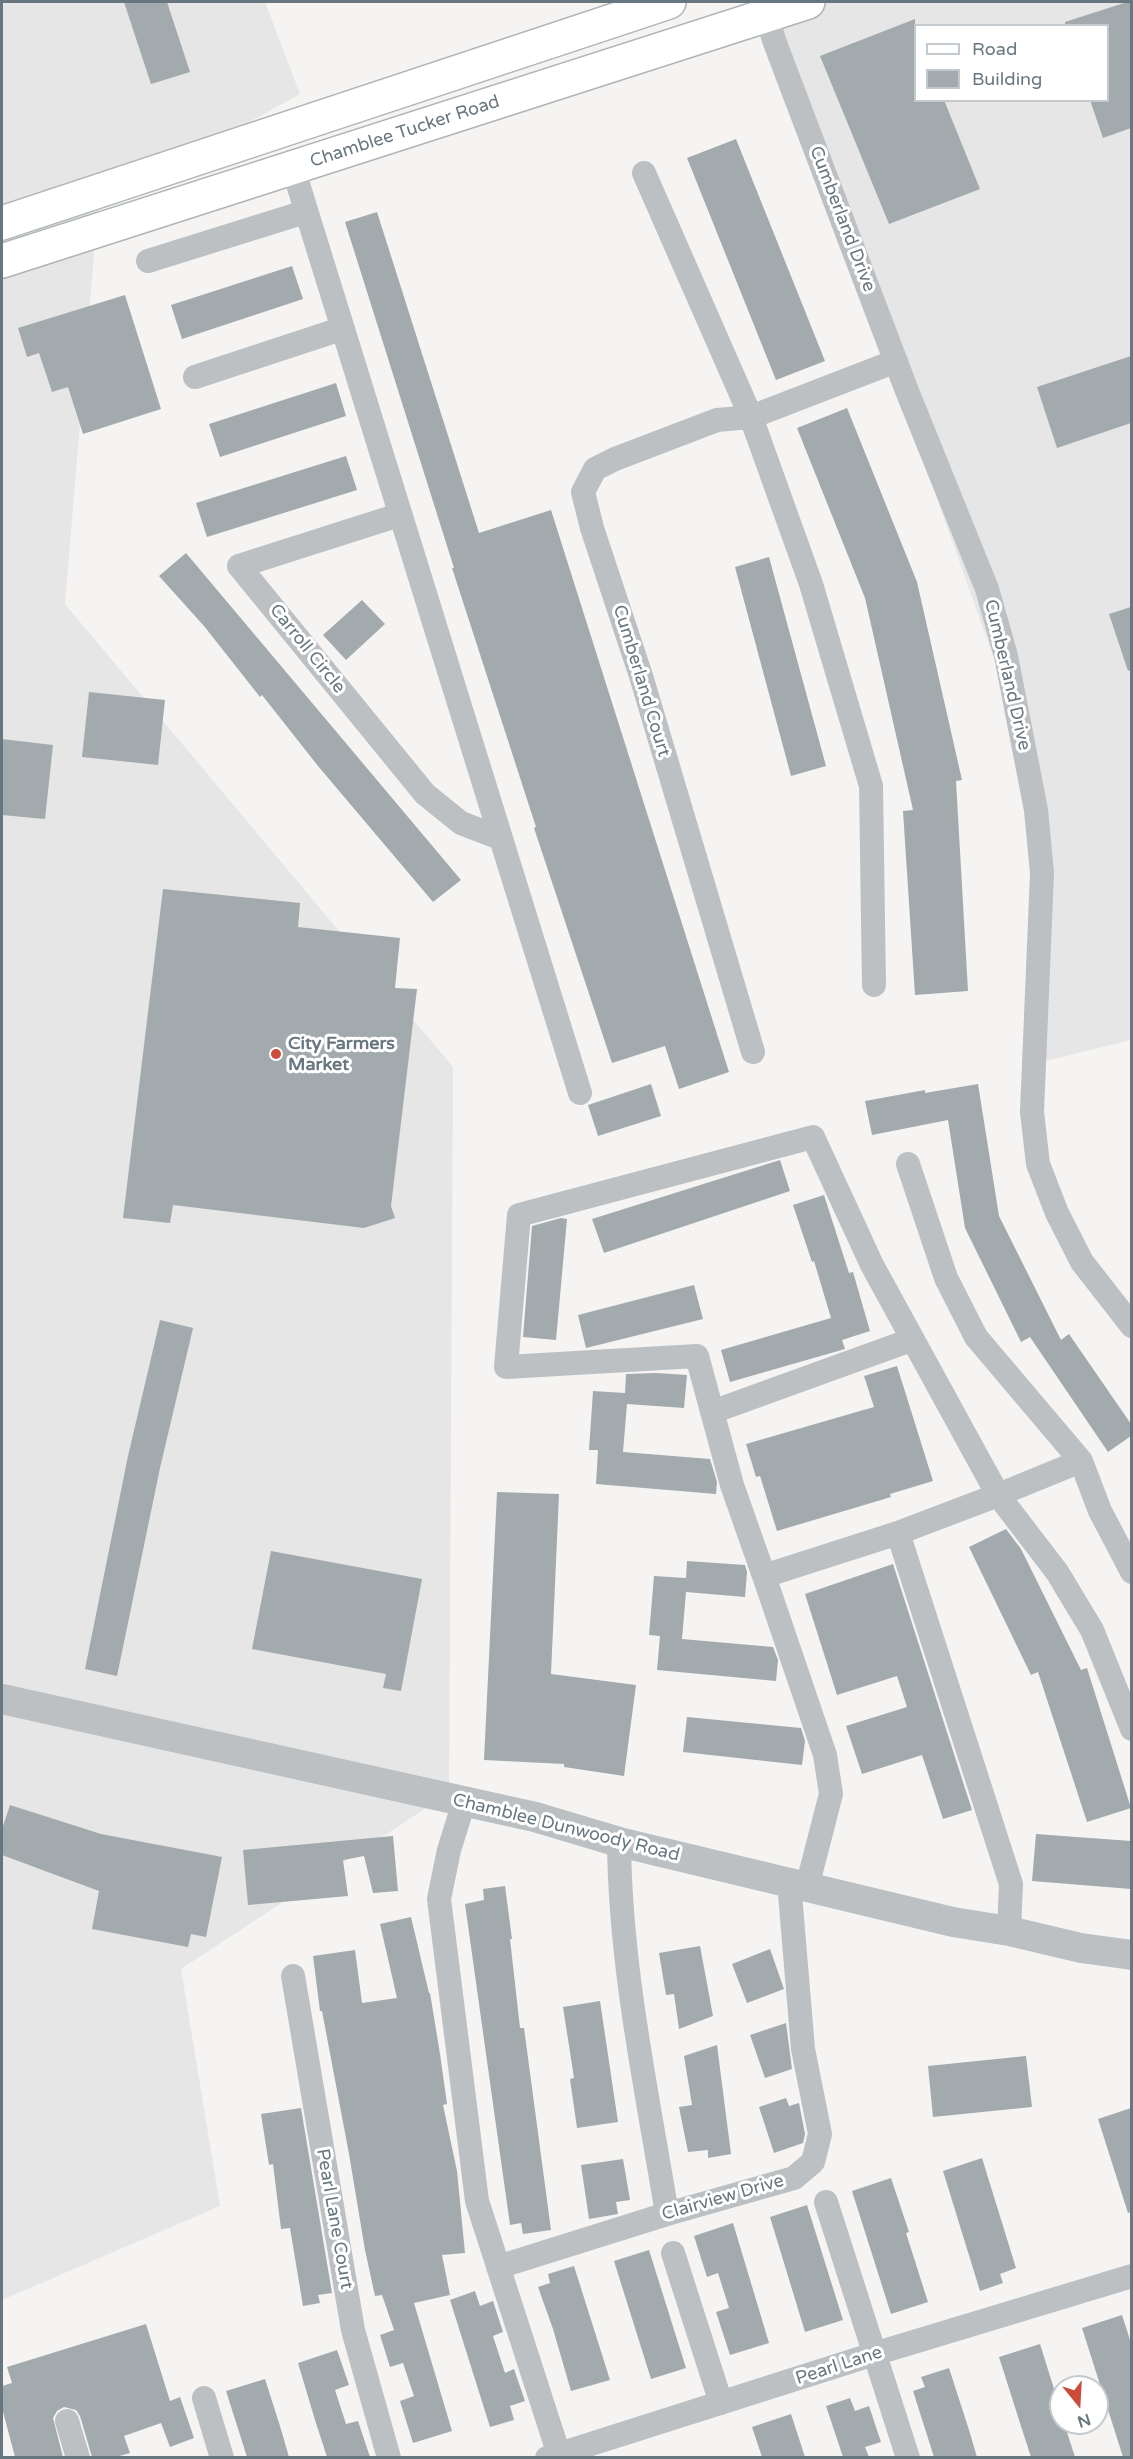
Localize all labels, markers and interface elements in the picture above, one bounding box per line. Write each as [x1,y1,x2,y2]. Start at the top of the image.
legend [914,24,1109,102]
text: Road [972,38,1017,60]
text: Building [972,68,1042,90]
street label: Chamblee Tucker Road [307,91,503,173]
street label: Cumberland Drive [804,143,880,295]
street label: Cumberland Drive [979,597,1035,753]
street label: Carroll Circle [264,600,350,698]
street label: Cumberland Court [608,602,674,760]
place label: City Farmers Market [288,1033,395,1076]
marker: City Farmers Market [269,1047,283,1061]
street label: Chamblee Dunwoody Road [450,1789,682,1867]
street label: Pearl Lane Court [311,2147,357,2291]
street label: Clairview Drive [660,2170,786,2226]
street label: Pearl Lane [793,2342,885,2390]
north arrow [1049,2375,1109,2435]
text: N [1075,2409,1093,2432]

